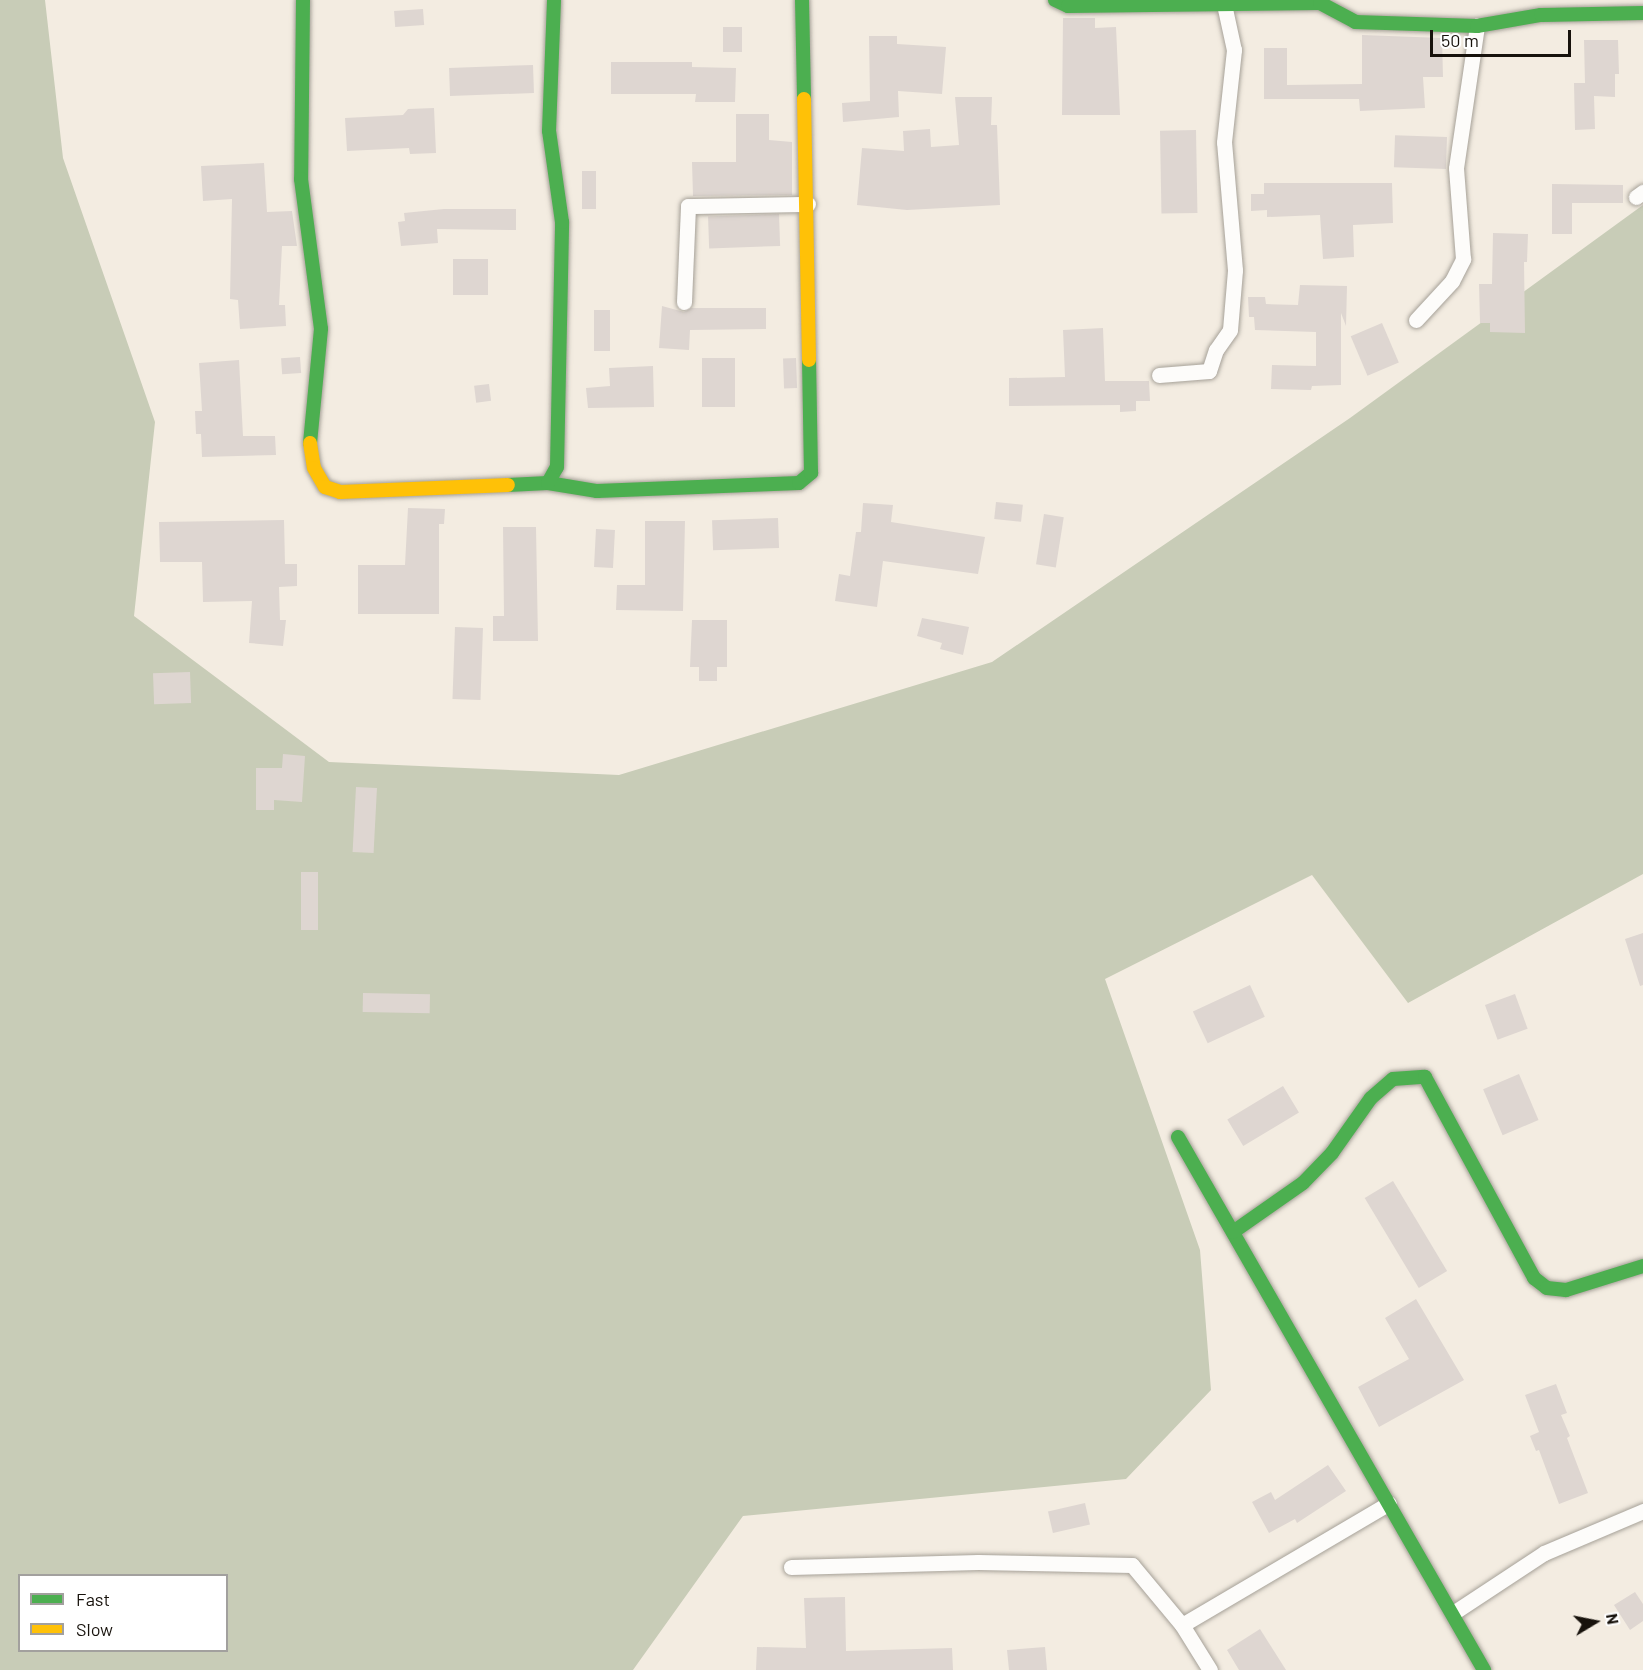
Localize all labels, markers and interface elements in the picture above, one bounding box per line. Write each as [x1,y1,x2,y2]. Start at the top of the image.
scale bar [1433,18,1574,56]
text: 50 m [1441,29,1479,51]
legend [18,1574,228,1652]
text: Fast [76,1588,110,1610]
north arrow [1565,1592,1625,1652]
text: N [1603,1612,1623,1626]
text: Slow [76,1618,113,1640]

